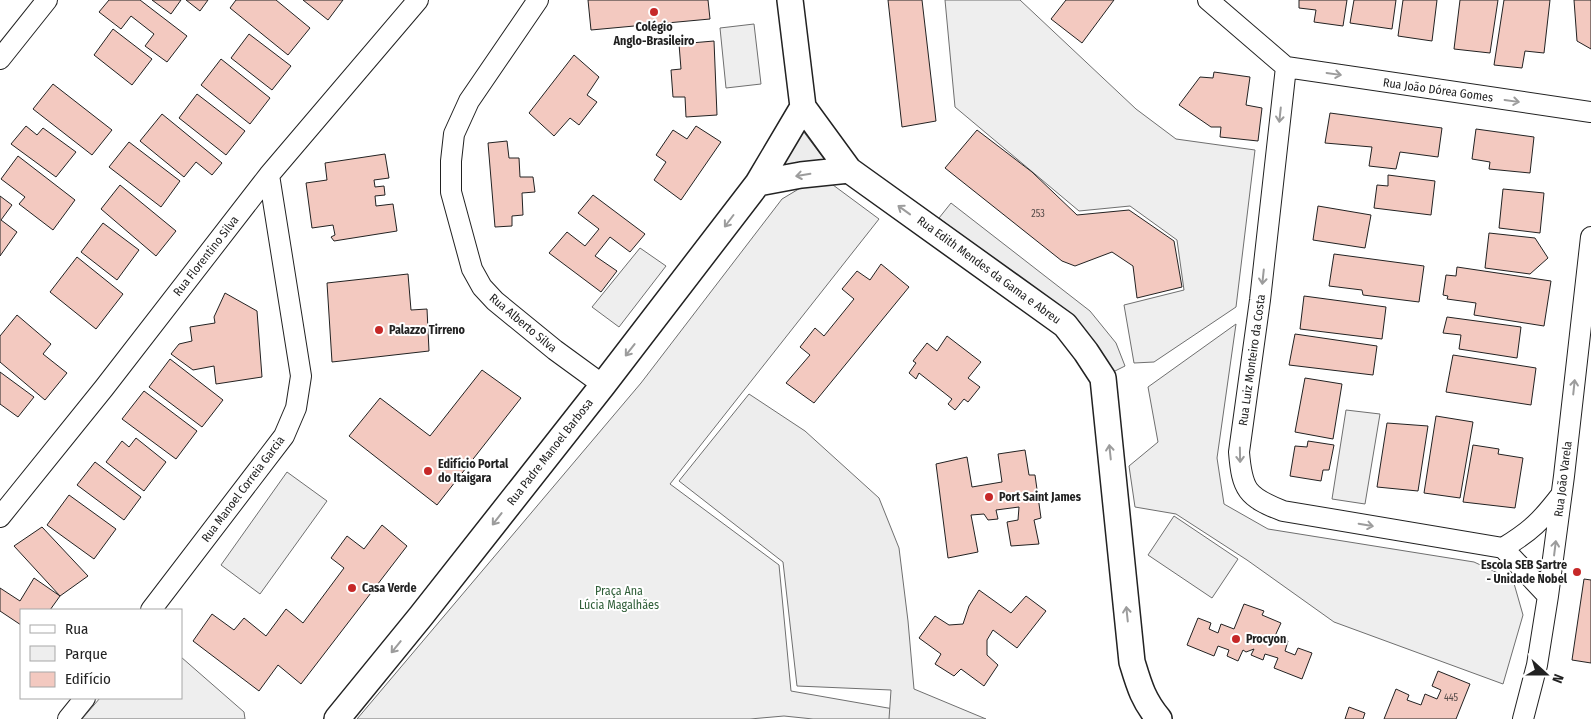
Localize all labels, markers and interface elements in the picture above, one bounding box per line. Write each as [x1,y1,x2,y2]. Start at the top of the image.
marker: Colégio Anglo-Brasileiro [648,6,660,18]
place label: Colégio Anglo-Brasileiro [613,20,695,48]
one-way arrow [1326,69,1342,79]
street label: Rua João Dórea Gomes [1382,75,1494,105]
one-way arrow [1504,96,1520,106]
one-way arrow [1275,107,1285,123]
one-way arrow [796,170,812,180]
one-way arrow [898,204,911,215]
house number: 253 [1031,208,1045,220]
street label: Rua Florentino Silva [170,213,242,299]
street label: Rua Edith Mendes da Gama e Abreu [915,213,1063,327]
one-way arrow [723,214,734,227]
one-way arrow [1258,269,1268,285]
street label: Rua Alberto Silva [487,291,560,355]
street label: Rua Luiz Monteiro da Costa [1236,293,1268,427]
place label: Palazzo Tirreno [389,323,466,337]
marker: Palazzo Tirreno [373,324,385,336]
one-way arrow [625,343,635,357]
one-way arrow [1569,379,1579,395]
street label: Rua Padre Manoel Barbosa [504,396,596,508]
street label: Rua Manoel Correia Garcia [199,433,287,545]
street label: Rua João Varela [1551,440,1575,518]
one-way arrow [1105,444,1115,460]
one-way arrow [1235,447,1244,463]
place label: Edifício Portal do Itaigara [438,457,509,485]
marker: Edifício Portal do Itaigara [422,465,434,477]
place label: Port Saint James [999,490,1082,504]
marker: Port Saint James [983,491,995,503]
one-way arrow [492,512,502,526]
one-way arrow [1358,521,1374,531]
one-way arrow [1550,540,1560,556]
place label: Escola SEB Sartre - Unidade Nobel [1481,558,1568,586]
marker: Escola SEB Sartre - Unidade Nobel [1571,566,1583,578]
place label: Casa Verde [362,581,417,595]
marker: Casa Verde [346,582,358,594]
park label: Praça Ana Lúcia Magalhães [579,584,659,612]
one-way arrow [1122,606,1132,622]
legend [20,609,182,699]
text: Rua [65,620,88,638]
place label: Procyon [1246,632,1286,646]
marker: Procyon [1230,633,1242,645]
one-way arrow [391,640,402,653]
text: Parque [65,645,108,663]
north arrow [1521,649,1571,699]
text: Edifício [65,670,111,688]
text: N [1548,672,1567,685]
house number: 445 [1444,692,1458,704]

